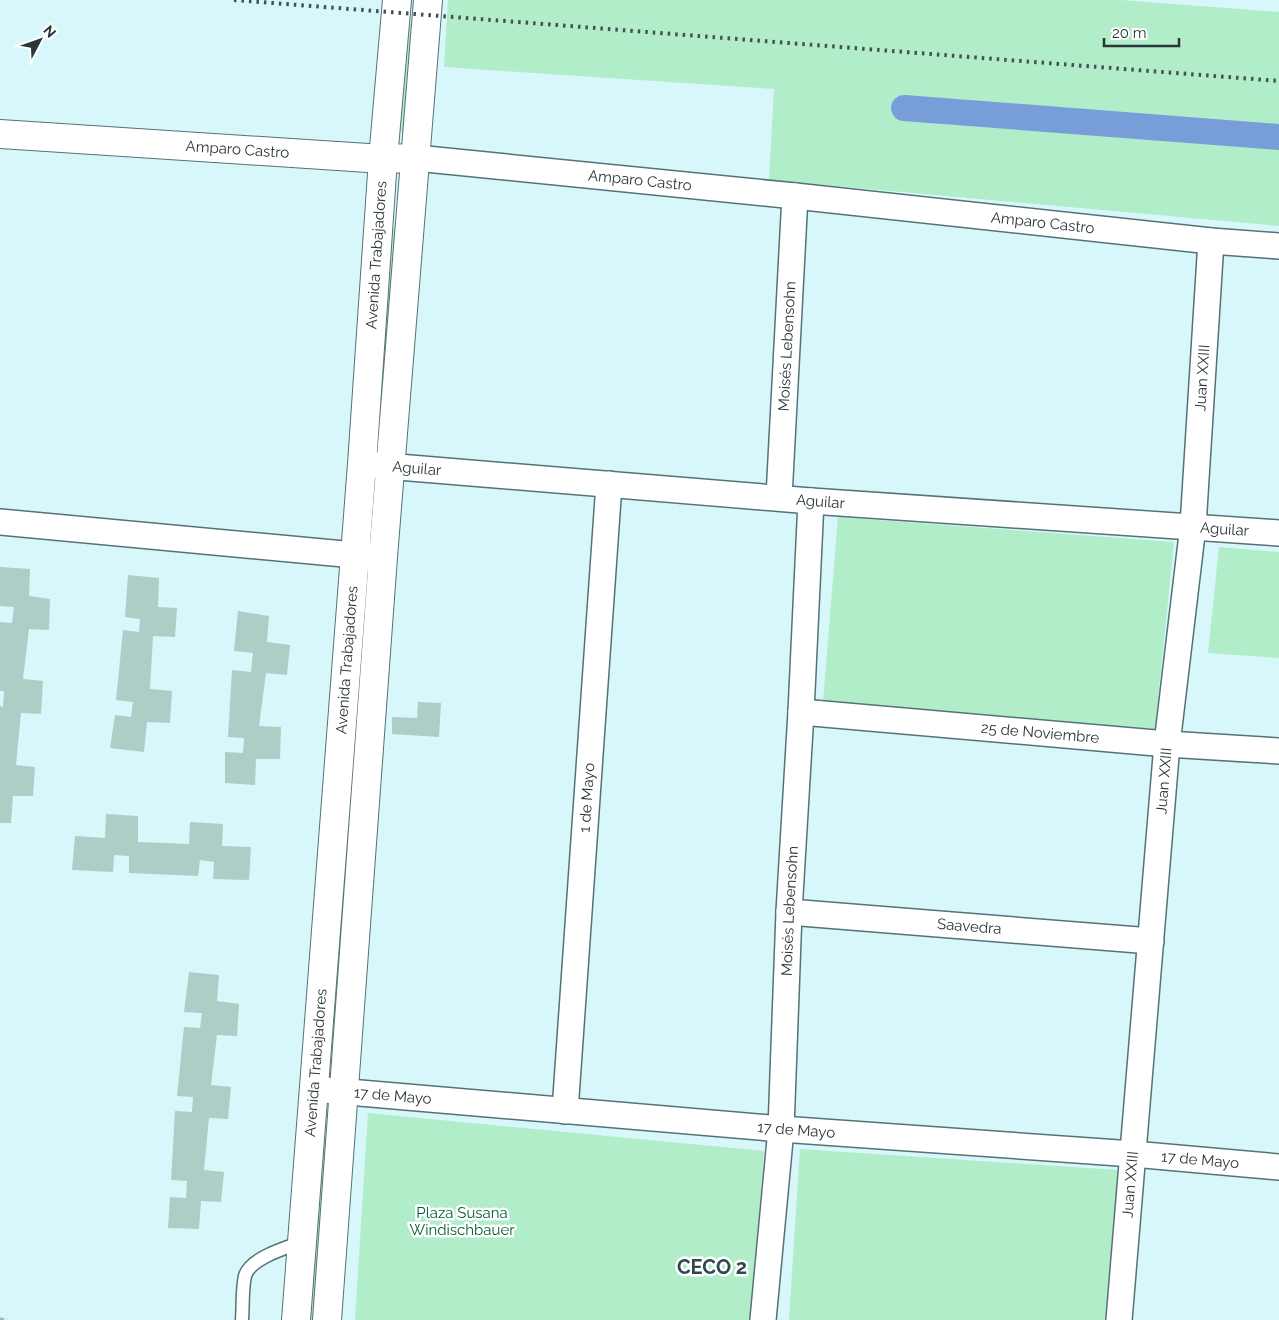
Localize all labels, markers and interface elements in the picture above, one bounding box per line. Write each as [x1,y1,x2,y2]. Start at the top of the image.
north arrow [15,15,65,65]
scale bar [1104,15,1179,47]
text: N [40,22,59,41]
text: 20 m [1112,24,1147,42]
street label: Amparo Castro [185,137,290,162]
street label: Amparo Castro [587,166,693,195]
street label: Avenida Trabajadores [362,180,390,330]
street label: Amparo Castro [990,208,1095,237]
street label: Moisés Lebensohn [775,281,799,412]
street label: Juan XXIII [1191,344,1213,412]
street label: Aguilar [392,458,443,480]
street label: Aguilar [795,491,846,512]
street label: Aguilar [1199,519,1250,540]
street label: Avenida Trabajadores [332,585,362,735]
street label: 25 de Noviembre [980,719,1100,747]
street label: Juan XXIII [1152,747,1176,815]
street label: 1 de Mayo [576,762,598,833]
street label: Moisés Lebensohn [778,845,802,976]
street label: Saavedra [937,915,1002,938]
street label: Avenida Trabajadores [301,988,331,1138]
street label: 17 de Mayo [353,1084,432,1108]
street label: 17 de Mayo [757,1118,836,1142]
street label: 17 de Mayo [1160,1148,1240,1172]
street label: Juan XXIII [1119,1150,1142,1219]
park label: Plaza Susana Windischbauer [410,1204,515,1239]
district label: CECO 2 [677,1255,747,1279]

